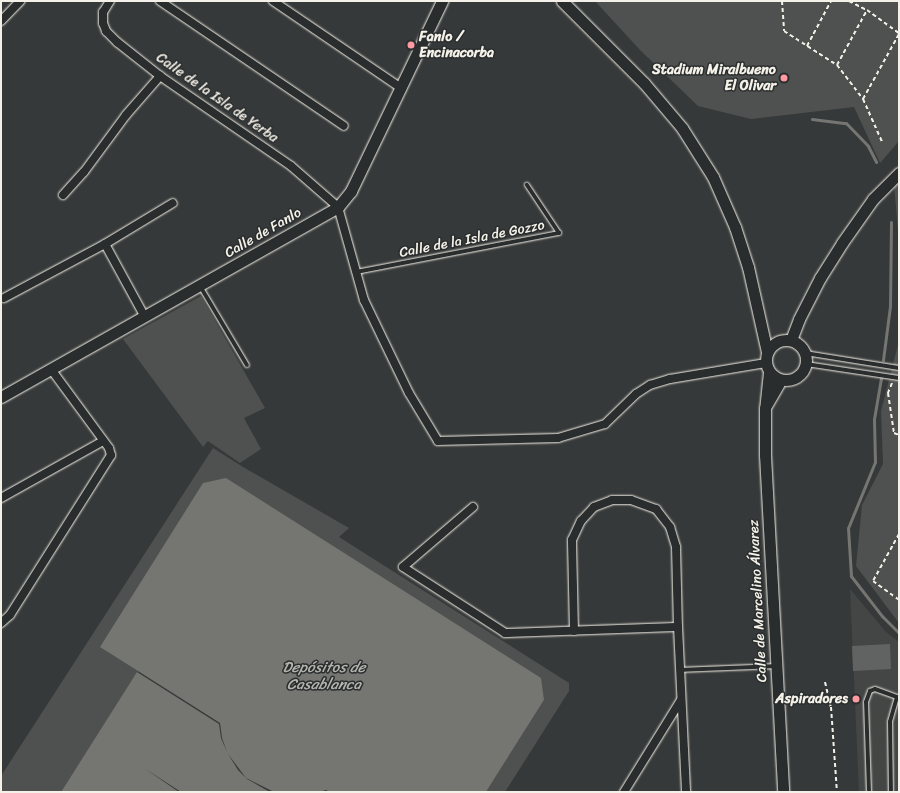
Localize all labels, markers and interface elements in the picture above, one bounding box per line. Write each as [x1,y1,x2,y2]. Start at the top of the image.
place label: Fanlo / Encinacorba [419,29,494,62]
marker: Fanlo / Encinacorba [406,40,416,50]
street label: Calle de la Isla de Yerba [152,49,282,147]
place label: Stadium Miralbueno El Olivar [652,62,776,94]
marker: Stadium Miralbueno El Olivar [779,73,789,83]
street label: Calle de Fanlo [222,204,304,262]
street label: Calle de la Isla de Gozzo [397,217,547,261]
street label: Calle de Marcelino Álvarez [745,519,771,683]
water label: Depósitos de Casablanca [282,658,366,693]
place label: Aspiradores [775,691,848,707]
marker: Aspiradores [851,694,861,704]

